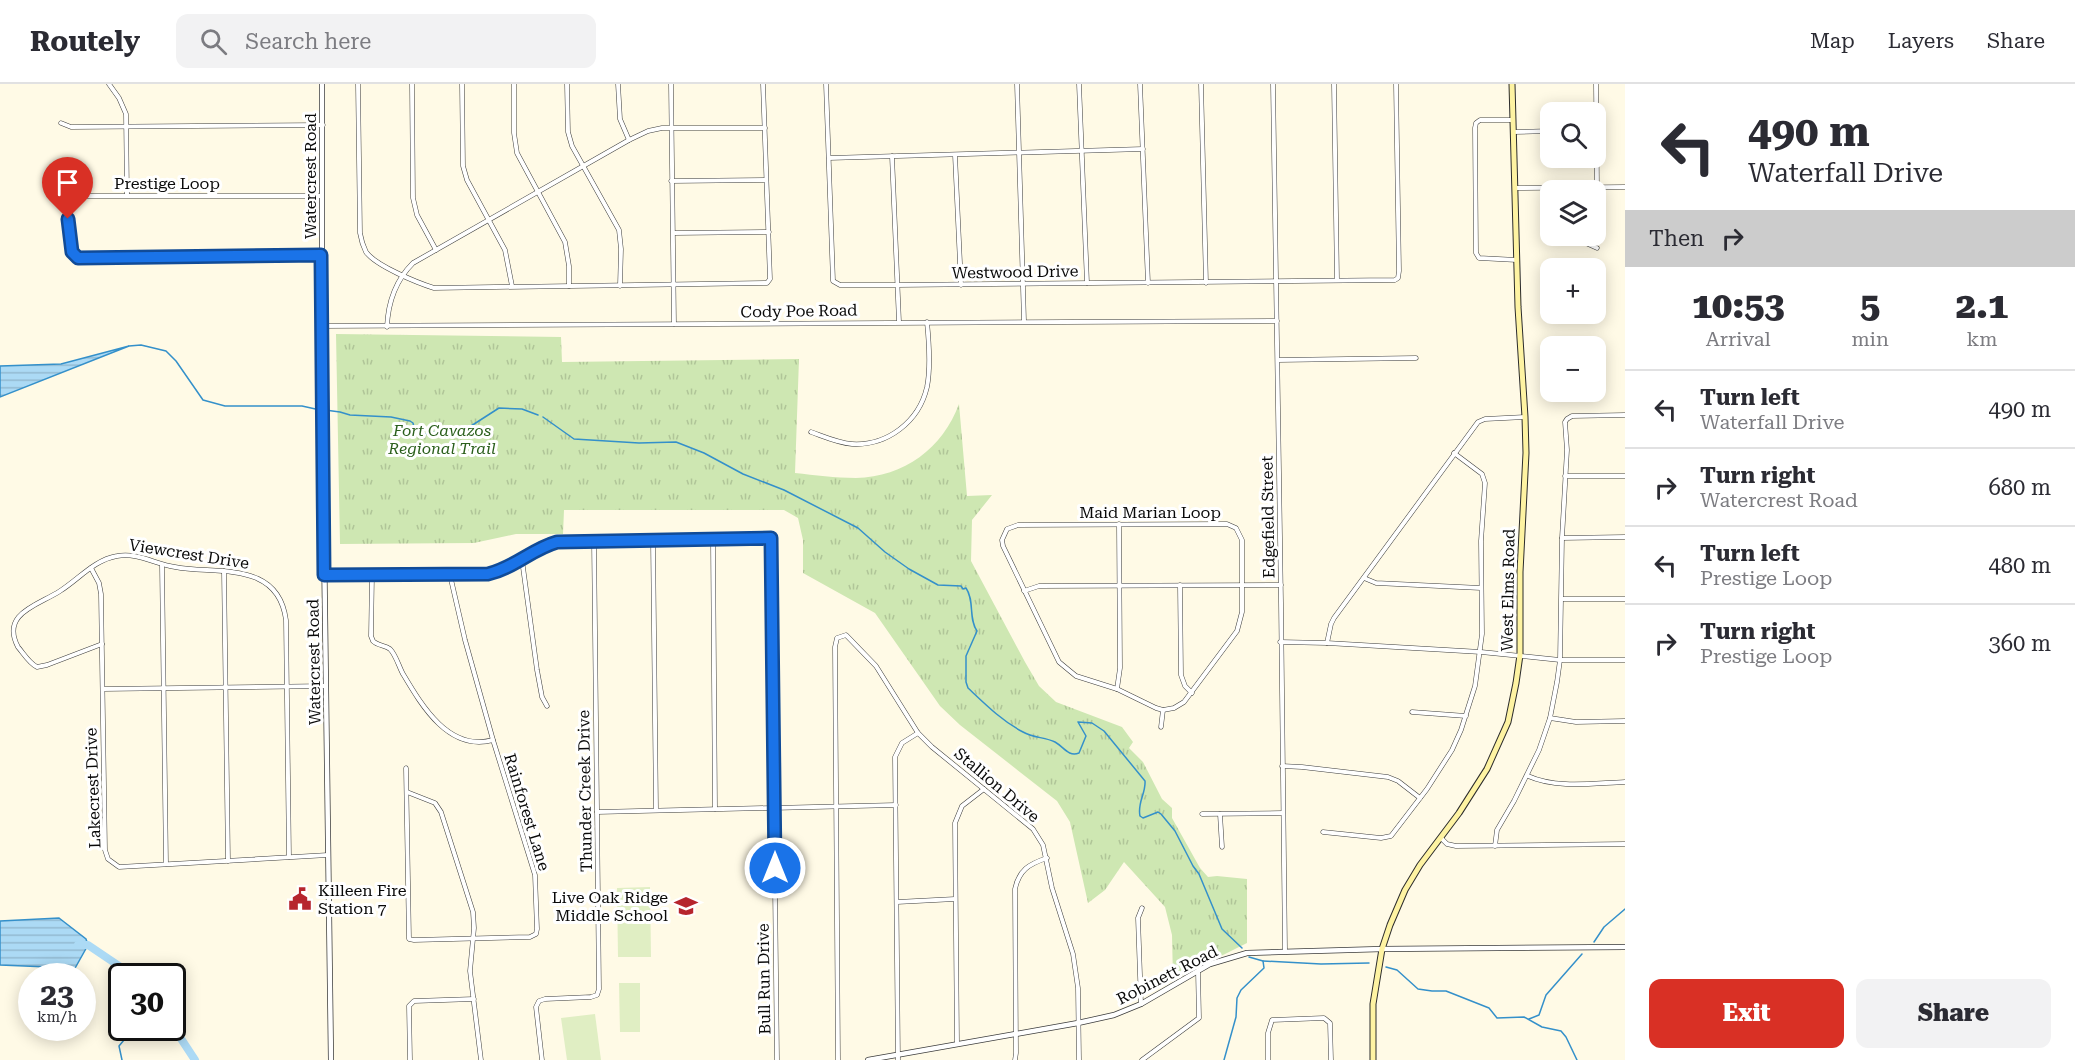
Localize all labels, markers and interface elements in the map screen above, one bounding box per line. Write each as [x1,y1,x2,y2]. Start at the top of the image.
search box [176,14,596,68]
text: Routely [30,25,140,58]
icon: search [197,25,230,58]
text: Search here [245,29,371,54]
text: Map [1810,29,1855,53]
text: Layers [1888,29,1954,53]
text: Share [1987,29,2045,53]
map controls [1540,102,1606,402]
button: search [1540,102,1606,168]
text: 490 m [1748,107,1870,156]
icon: left [1649,108,1727,186]
street label: Watercrest Road [301,113,320,239]
pin [42,157,93,219]
text: Waterfall Drive [1748,157,1943,189]
icon: arrive [51,166,84,199]
street label: Prestige Loop [114,174,220,193]
button: layers [1540,180,1606,246]
icon: right [1716,222,1749,255]
text: Then [1649,226,1704,251]
button: + [1540,258,1606,324]
street label: Westwood Drive [951,261,1079,283]
text: 10:53 [1692,285,1784,327]
text: 5 [1860,285,1880,327]
text: 2.1 [1956,285,2008,327]
street label: Cody Poe Road [740,300,858,322]
text: Arrival [1706,327,1771,351]
text: min [1851,327,1889,351]
text: km [1966,327,1997,351]
button: − [1540,336,1606,402]
text: Turn left [1700,385,1800,410]
icon: left [1649,393,1682,426]
text: 490 m [1988,397,2051,422]
text: Waterfall Drive [1700,410,1845,434]
park label: Fort Cavazos Regional Trail [387,421,496,458]
street label: Edgefield Street [1257,456,1279,578]
text: Turn right [1700,463,1815,488]
icon: right [1649,471,1682,504]
text: 680 m [1988,475,2051,500]
text: Watercrest Road [1700,488,1858,512]
street label: Maid Marian Loop [1079,503,1221,522]
street label: West Elms Road [1497,528,1519,652]
street label: Viewcrest Drive [128,535,251,573]
text: Turn left [1700,541,1800,566]
icon: left [1649,549,1682,582]
text: 480 m [1988,553,2051,578]
text: Prestige Loop [1700,566,1832,590]
street label: Watercrest Road [303,599,325,725]
text: Turn right [1700,619,1815,644]
icon: right [1649,627,1682,660]
text: 360 m [1988,631,2051,656]
text: Prestige Loop [1700,644,1832,668]
street label: Thunder Creek Drive [574,709,596,872]
street label: Lakecrest Drive [81,727,105,849]
street label: Stallion Drive [951,744,1044,826]
street label: Rainforest Lane [500,751,554,873]
position arrow [743,836,807,900]
place label: Killeen Fire Station 7 [318,881,407,918]
public building icon: Killeen Fire Station 7 [287,886,313,912]
place label: Live Oak Ridge Middle School [552,888,668,925]
school or university icon: Live Oak Ridge Middle School [673,893,699,919]
street label: Bull Run Drive [754,923,774,1035]
street label: Robinett Road [1113,941,1221,1009]
speed limit sign: 30 [108,963,186,1041]
text: 23 [40,977,74,1012]
button: Exit [1649,979,1844,1048]
button: Share [1856,979,2051,1048]
text: km/h [37,1008,77,1026]

